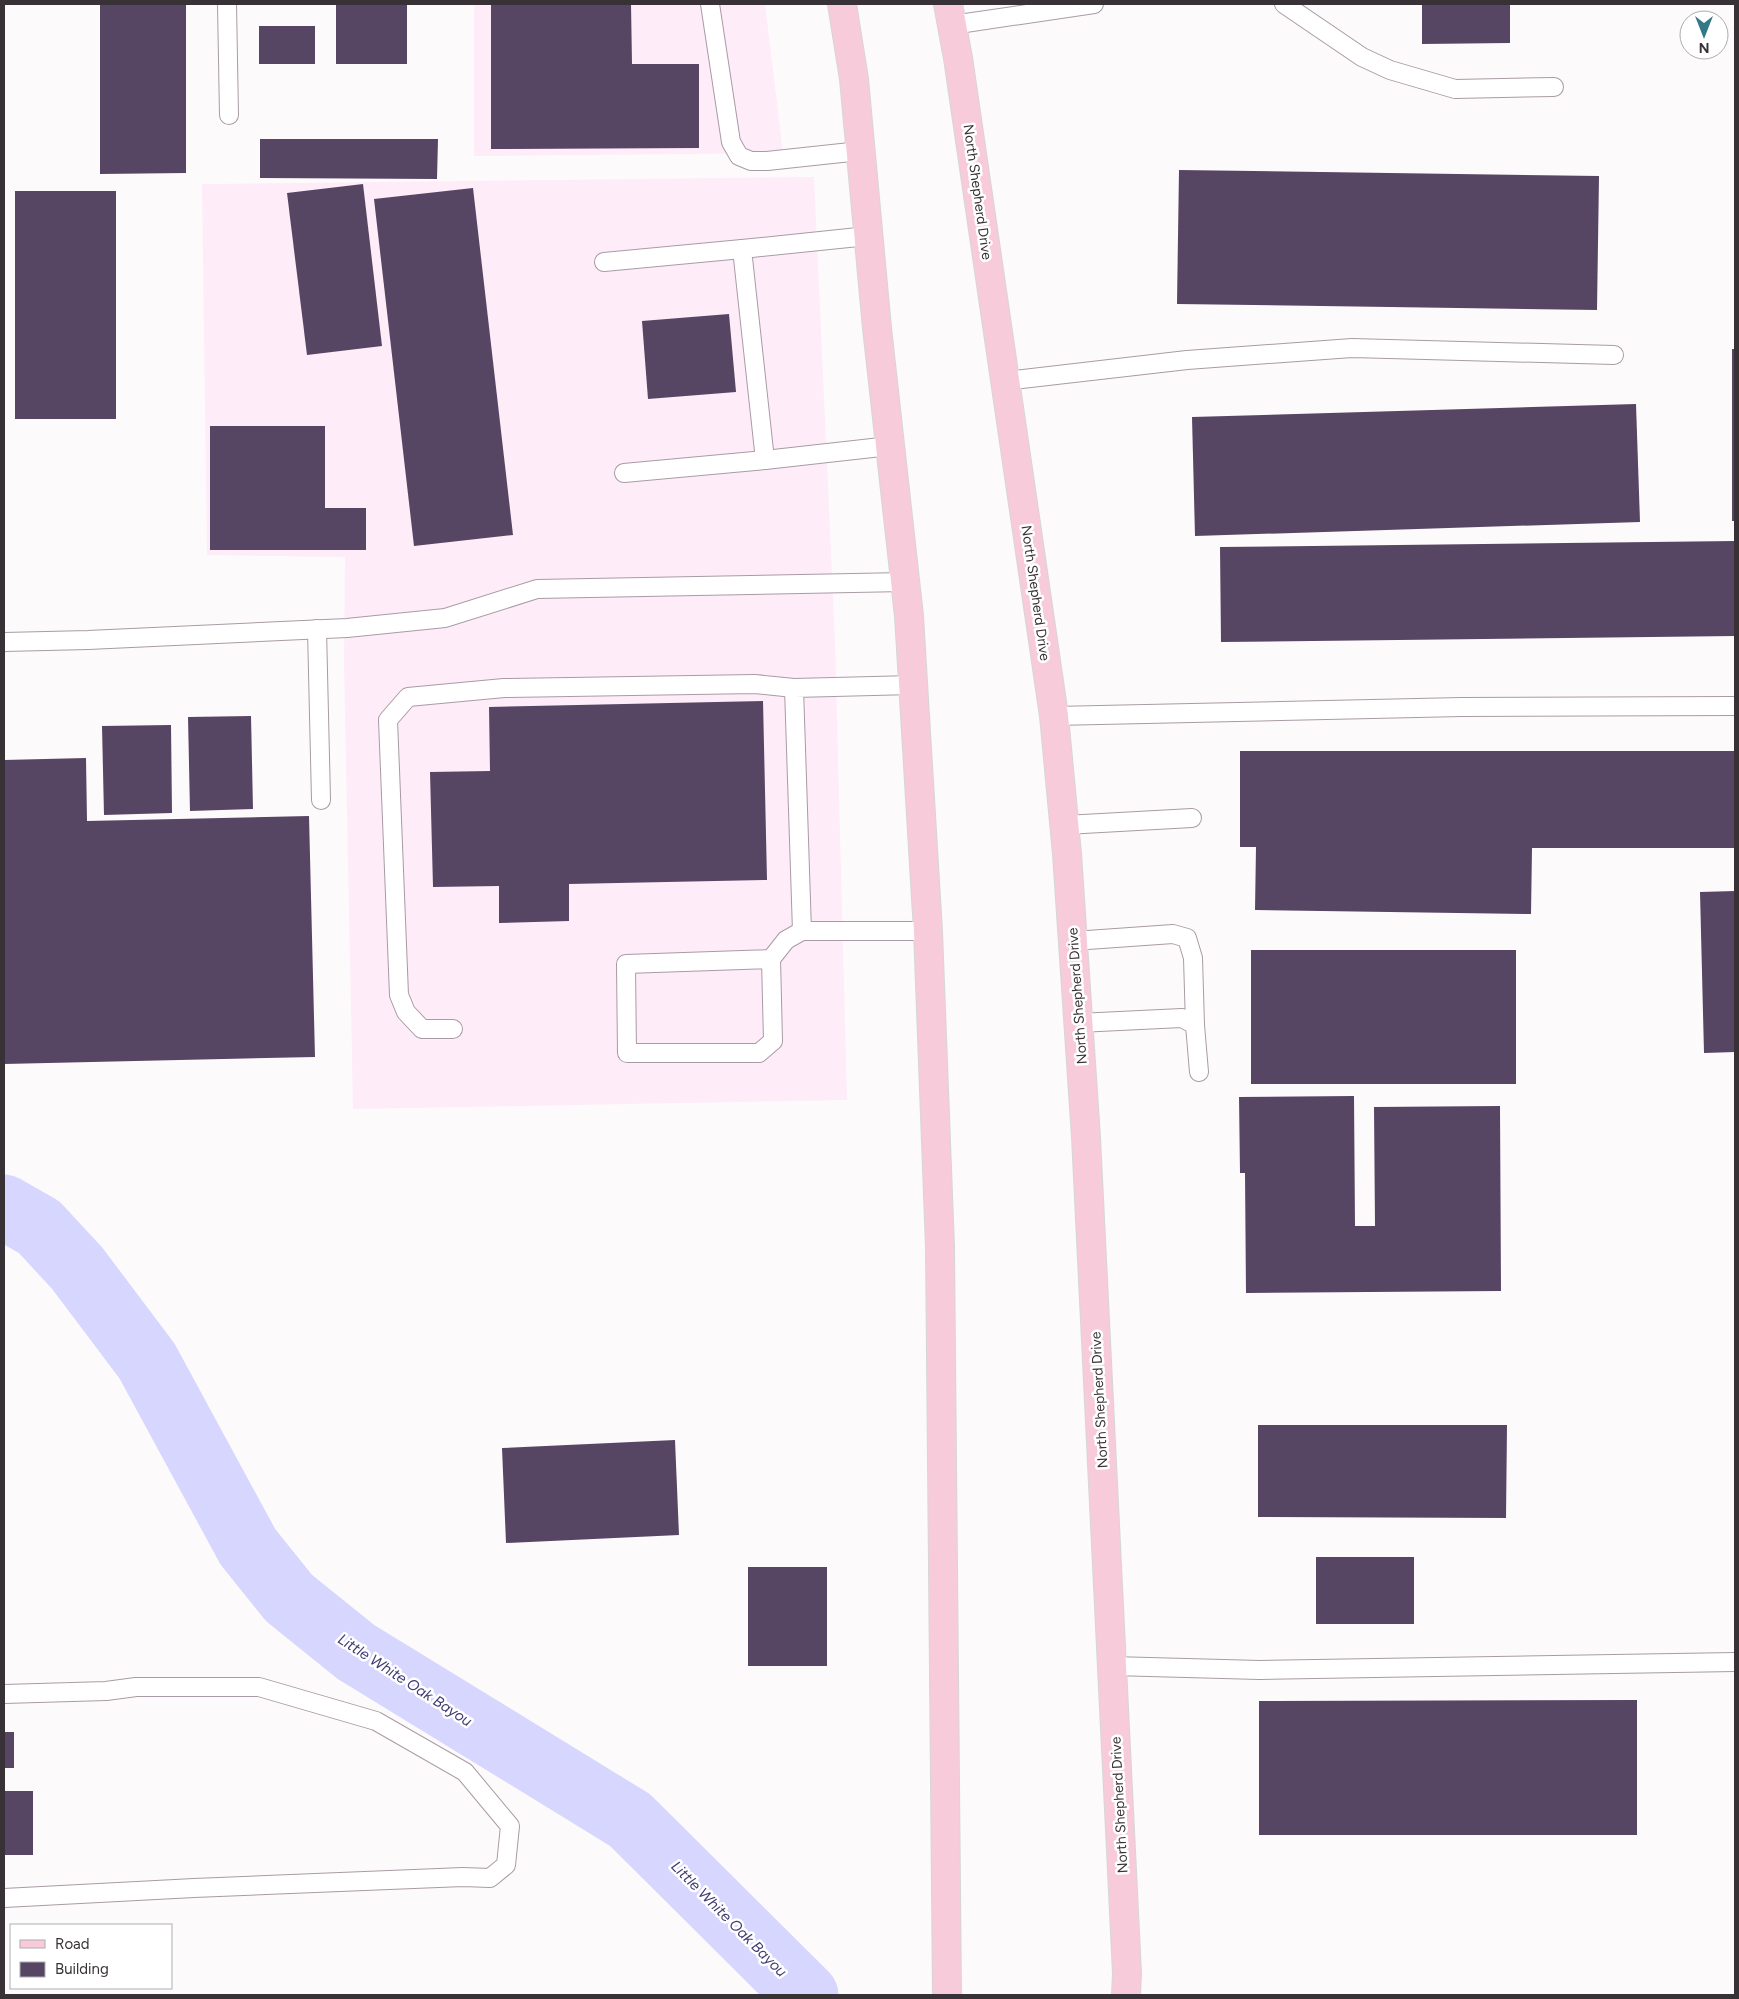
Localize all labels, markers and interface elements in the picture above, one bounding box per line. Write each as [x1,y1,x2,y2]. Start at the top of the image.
north arrow [1679,10,1729,60]
text: N [1699,39,1709,56]
street label: North Shepherd Drive [960,123,995,261]
street label: North Shepherd Drive [1018,524,1053,662]
street label: North Shepherd Drive [1064,927,1091,1065]
street label: North Shepherd Drive [1087,1331,1112,1469]
water label: Little White Oak Bayou [335,1630,475,1730]
street label: North Shepherd Drive [1107,1736,1132,1874]
water label: Little White Oak Bayou [667,1857,791,1981]
legend [10,1924,172,1989]
text: Road [55,1935,90,1953]
text: Building [55,1960,109,1978]

